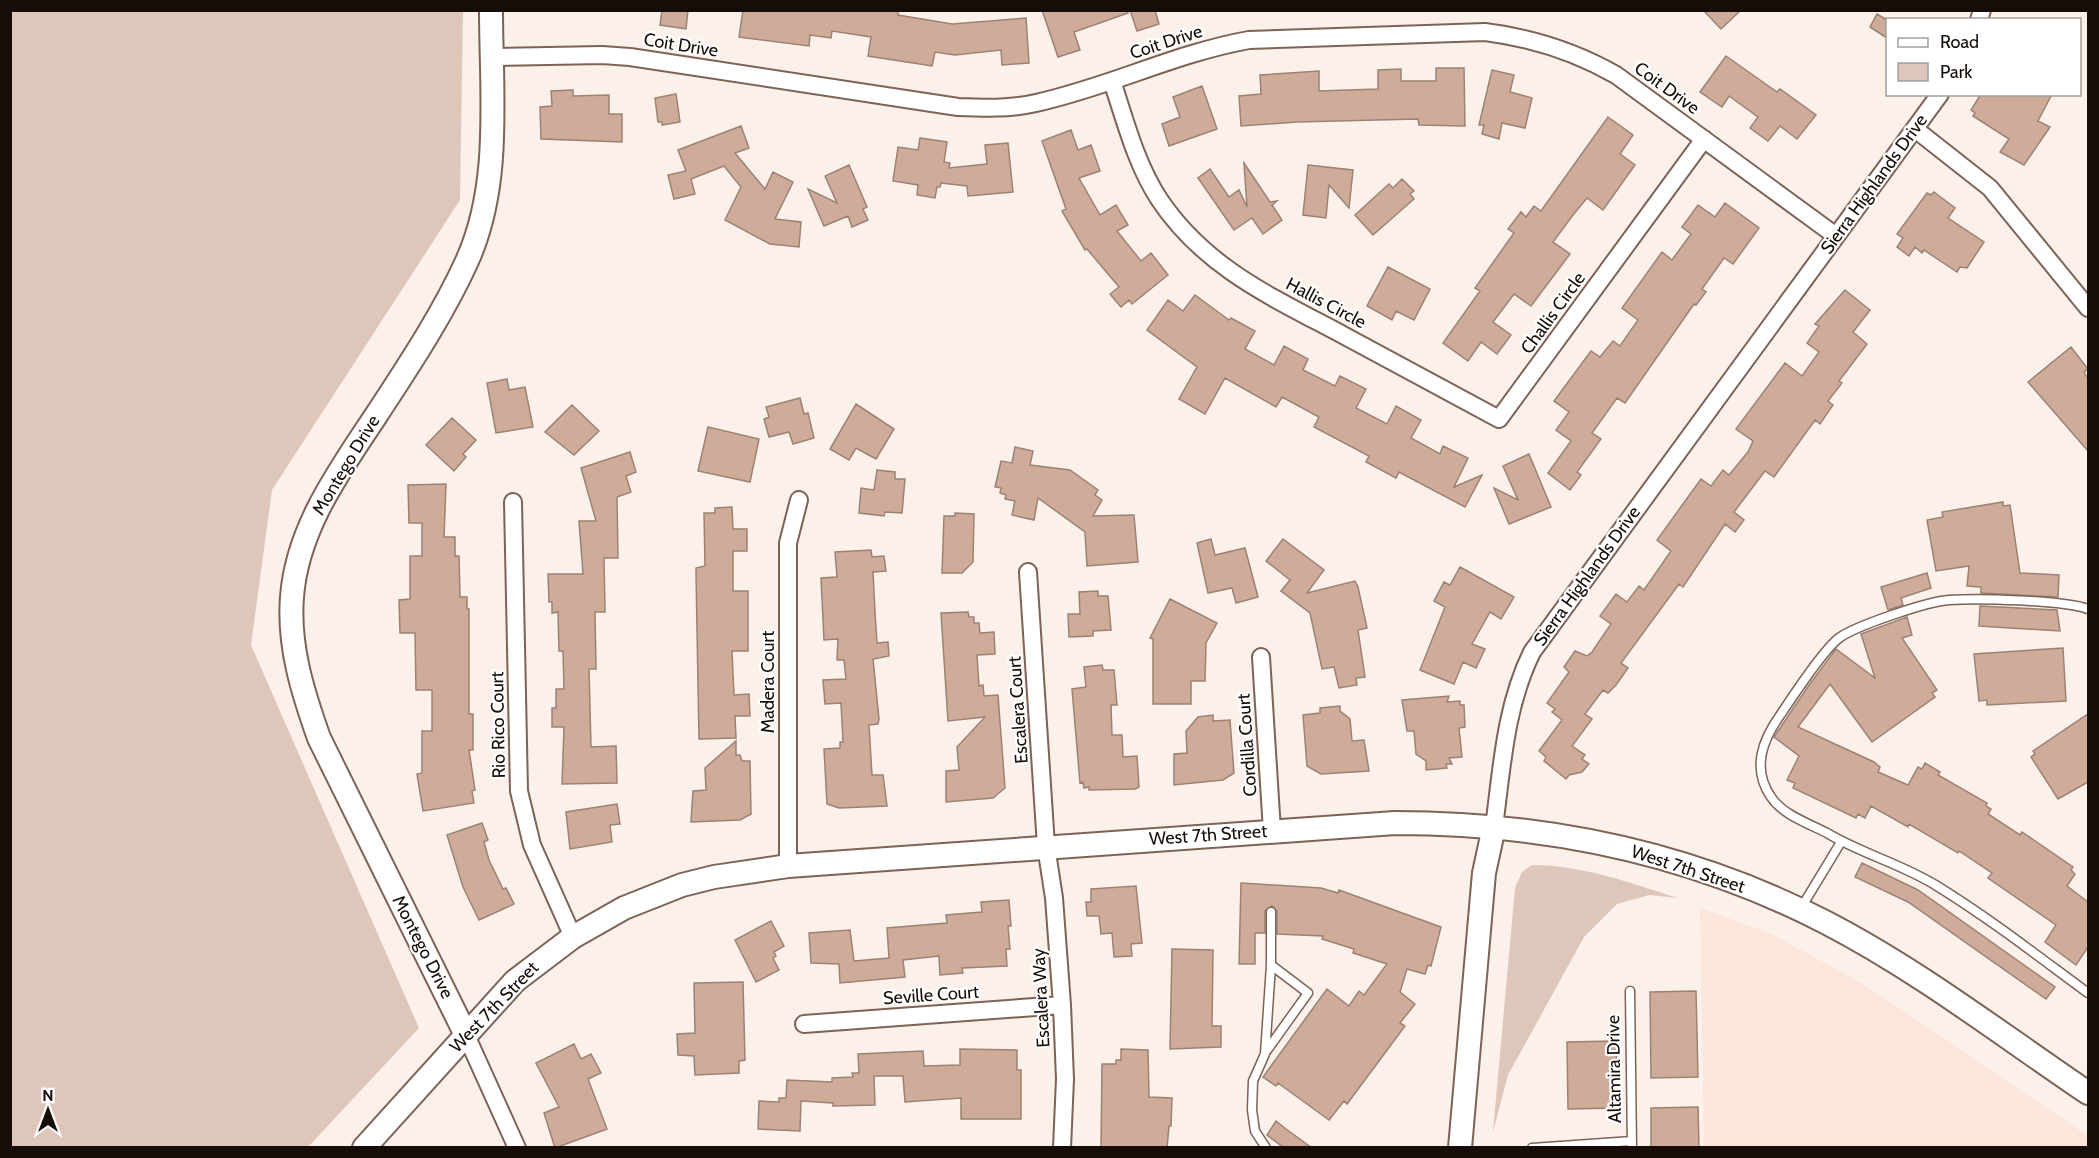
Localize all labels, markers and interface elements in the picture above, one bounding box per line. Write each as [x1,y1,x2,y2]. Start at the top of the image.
legend [1886,18,2081,96]
street label: Coit Drive [1127,20,1205,64]
street label: Coit Drive [642,28,720,62]
text: Road [1940,31,1979,53]
street label: Coit Drive [1630,57,1704,119]
text: Park [1940,61,1973,83]
street label: Sierra Highlands Drive [1816,110,1932,258]
street label: Challis Circle [1516,268,1590,358]
street label: Hallis Circle [1282,273,1370,333]
street label: Montego Drive [308,411,384,519]
street label: Sierra Highlands Drive [1529,502,1645,650]
street label: Madera Court [757,631,779,733]
street label: Escalera Court [1003,656,1033,764]
street label: Rio Rico Court [486,671,510,779]
street label: Cordilla Court [1232,693,1262,797]
street label: West 7th Street [1148,820,1268,850]
street label: West 7th Street [1628,840,1748,898]
street label: Montego Drive [388,892,458,1002]
street label: Escalera Way [1027,948,1055,1048]
street label: West 7th Street [445,957,543,1057]
street label: Seville Court [882,981,980,1009]
street label: Altamira Drive [1602,1015,1626,1123]
north arrow [18,1080,78,1140]
text: N [42,1086,54,1105]

